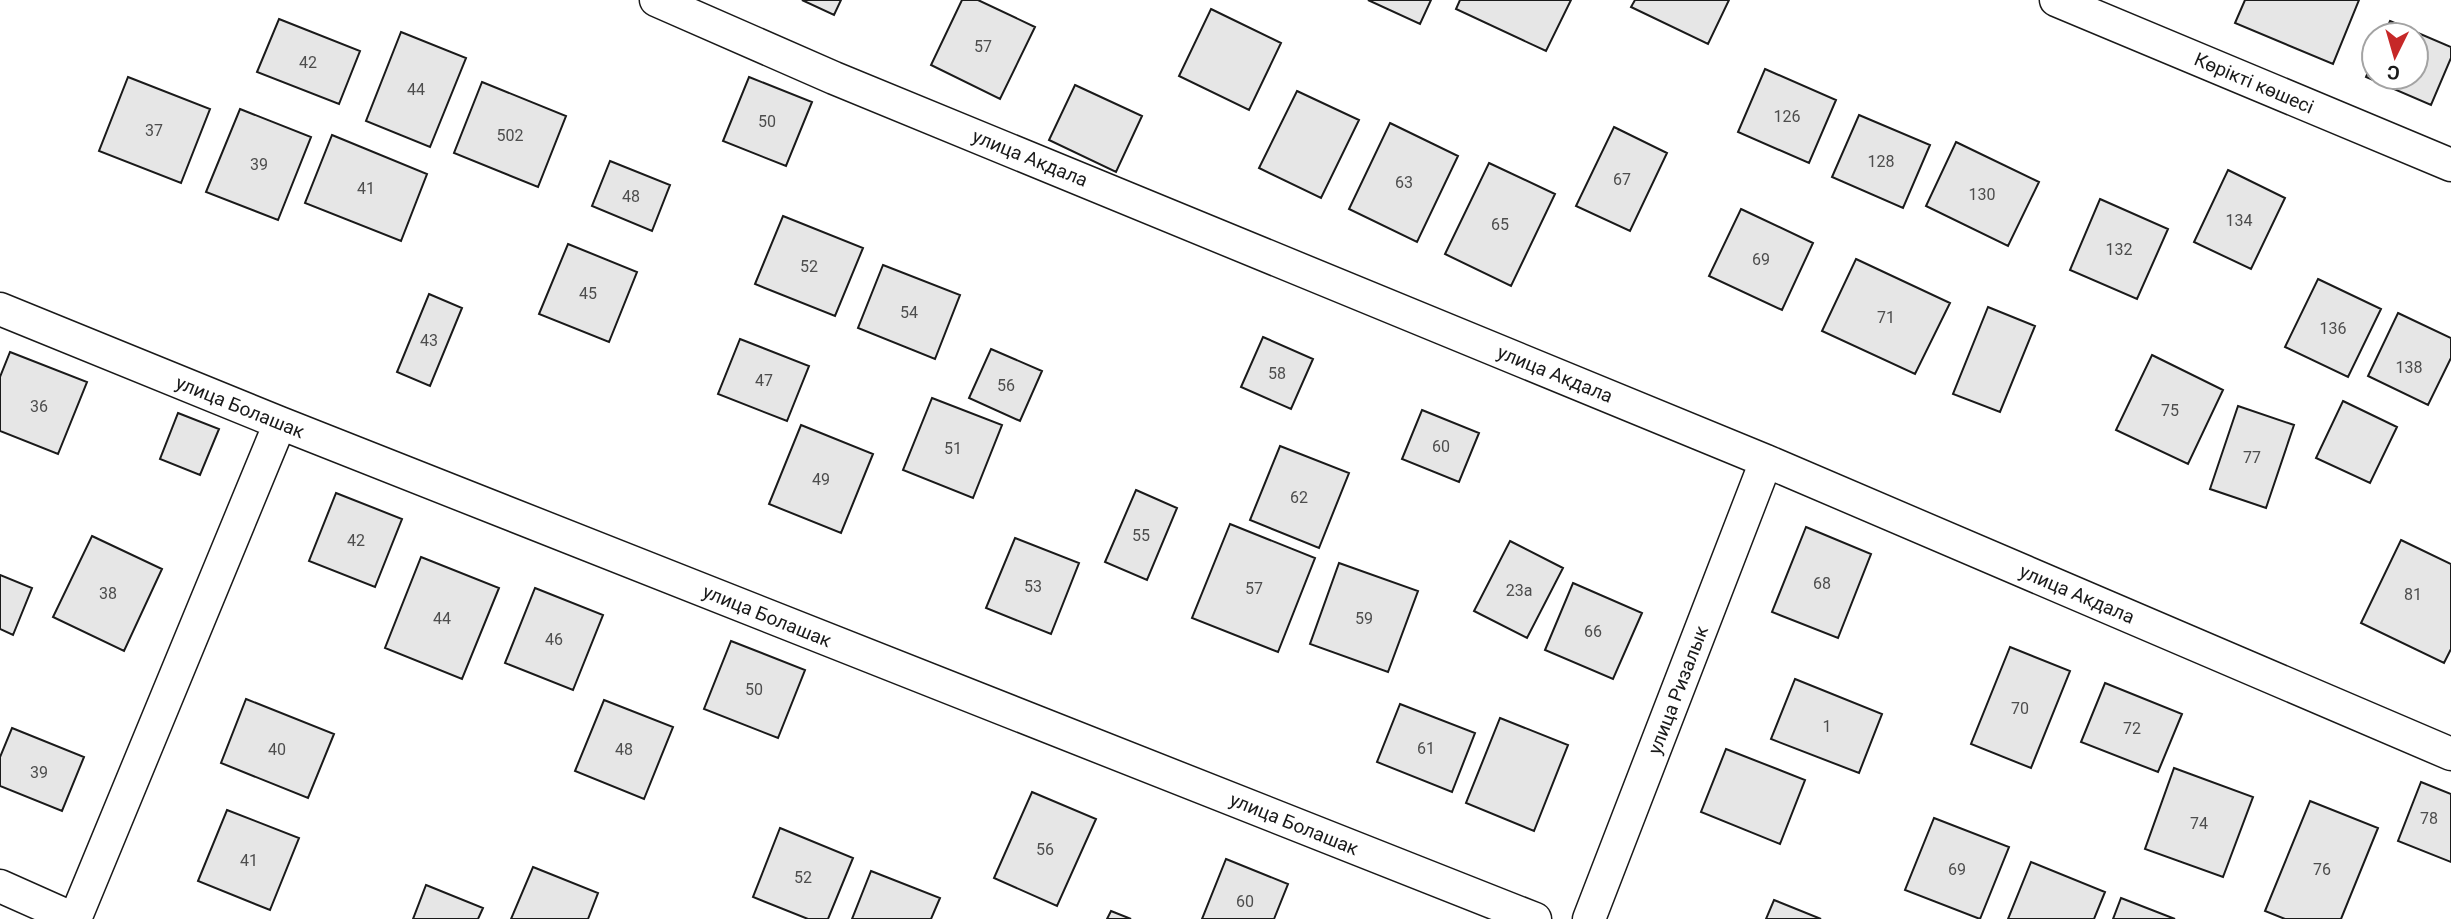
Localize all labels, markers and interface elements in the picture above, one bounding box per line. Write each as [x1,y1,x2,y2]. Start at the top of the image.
north arrow [2360,21,2430,91]
house number: 57 [974,37,992,56]
street label: Көрікті көшесі [2191,47,2317,119]
house number: 42 [299,53,317,72]
text: С [2386,60,2401,84]
house number: 44 [407,80,425,99]
house number: 126 [1774,107,1800,126]
house number: 50 [758,112,776,131]
house number: 37 [145,121,163,140]
street label: улица Акдала [969,124,1091,192]
house number: 502 [497,126,523,145]
house number: 128 [1868,152,1894,171]
house number: 39 [250,155,268,174]
house number: 67 [1613,170,1631,189]
house number: 63 [1395,173,1413,192]
house number: 41 [357,179,375,198]
house number: 130 [1969,185,1995,204]
house number: 48 [622,187,640,206]
house number: 134 [2226,211,2252,230]
house number: 65 [1491,215,1509,234]
house number: 132 [2106,240,2132,259]
house number: 69 [1752,250,1770,269]
house number: 52 [800,257,818,276]
house number: 45 [579,284,597,303]
house number: 54 [900,303,918,322]
house number: 71 [1877,308,1895,327]
house number: 136 [2320,319,2346,338]
house number: 43 [420,331,438,350]
street label: улица Акдала [1494,340,1616,408]
house number: 138 [2396,358,2422,377]
house number: 58 [1268,364,1286,383]
street label: улица Болашак [172,371,308,444]
house number: 47 [755,371,773,390]
house number: 56 [997,376,1015,395]
house number: 36 [30,397,48,416]
house number: 75 [2161,401,2179,420]
house number: 60 [1432,437,1450,456]
house number: 51 [944,439,962,458]
house number: 77 [2243,448,2261,467]
house number: 49 [812,470,830,489]
house number: 62 [1290,488,1308,507]
house number: 55 [1132,526,1150,545]
house number: 42 [347,531,365,550]
street label: улица Акдала [2016,559,2138,629]
house number: 68 [1813,574,1831,593]
house number: 53 [1024,577,1042,596]
house number: 57 [1245,579,1263,598]
street label: улица Болашак [699,580,835,653]
house number: 23а [1506,581,1532,600]
house number: 38 [99,584,117,603]
house number: 81 [2404,585,2422,604]
house number: 44 [433,609,451,628]
house number: 59 [1355,609,1373,628]
house number: 66 [1584,622,1602,641]
street label: улица Ризалык [1643,622,1713,758]
house number: 46 [545,630,563,649]
house number: 50 [745,680,763,699]
house number: 70 [2011,699,2029,718]
house number: 1 [1823,717,1832,736]
house number: 72 [2123,719,2141,738]
house number: 61 [1417,739,1435,758]
house number: 40 [268,740,286,759]
house number: 48 [615,740,633,759]
house number: 39 [30,763,48,782]
street label: улица Болашак [1226,788,1362,861]
house number: 78 [2420,809,2438,828]
house number: 74 [2190,814,2208,833]
house number: 56 [1036,840,1054,859]
house number: 41 [240,851,258,870]
house number: 69 [1948,860,1966,879]
house number: 76 [2313,860,2331,879]
house number: 52 [794,868,812,887]
house number: 60 [1236,892,1254,911]

